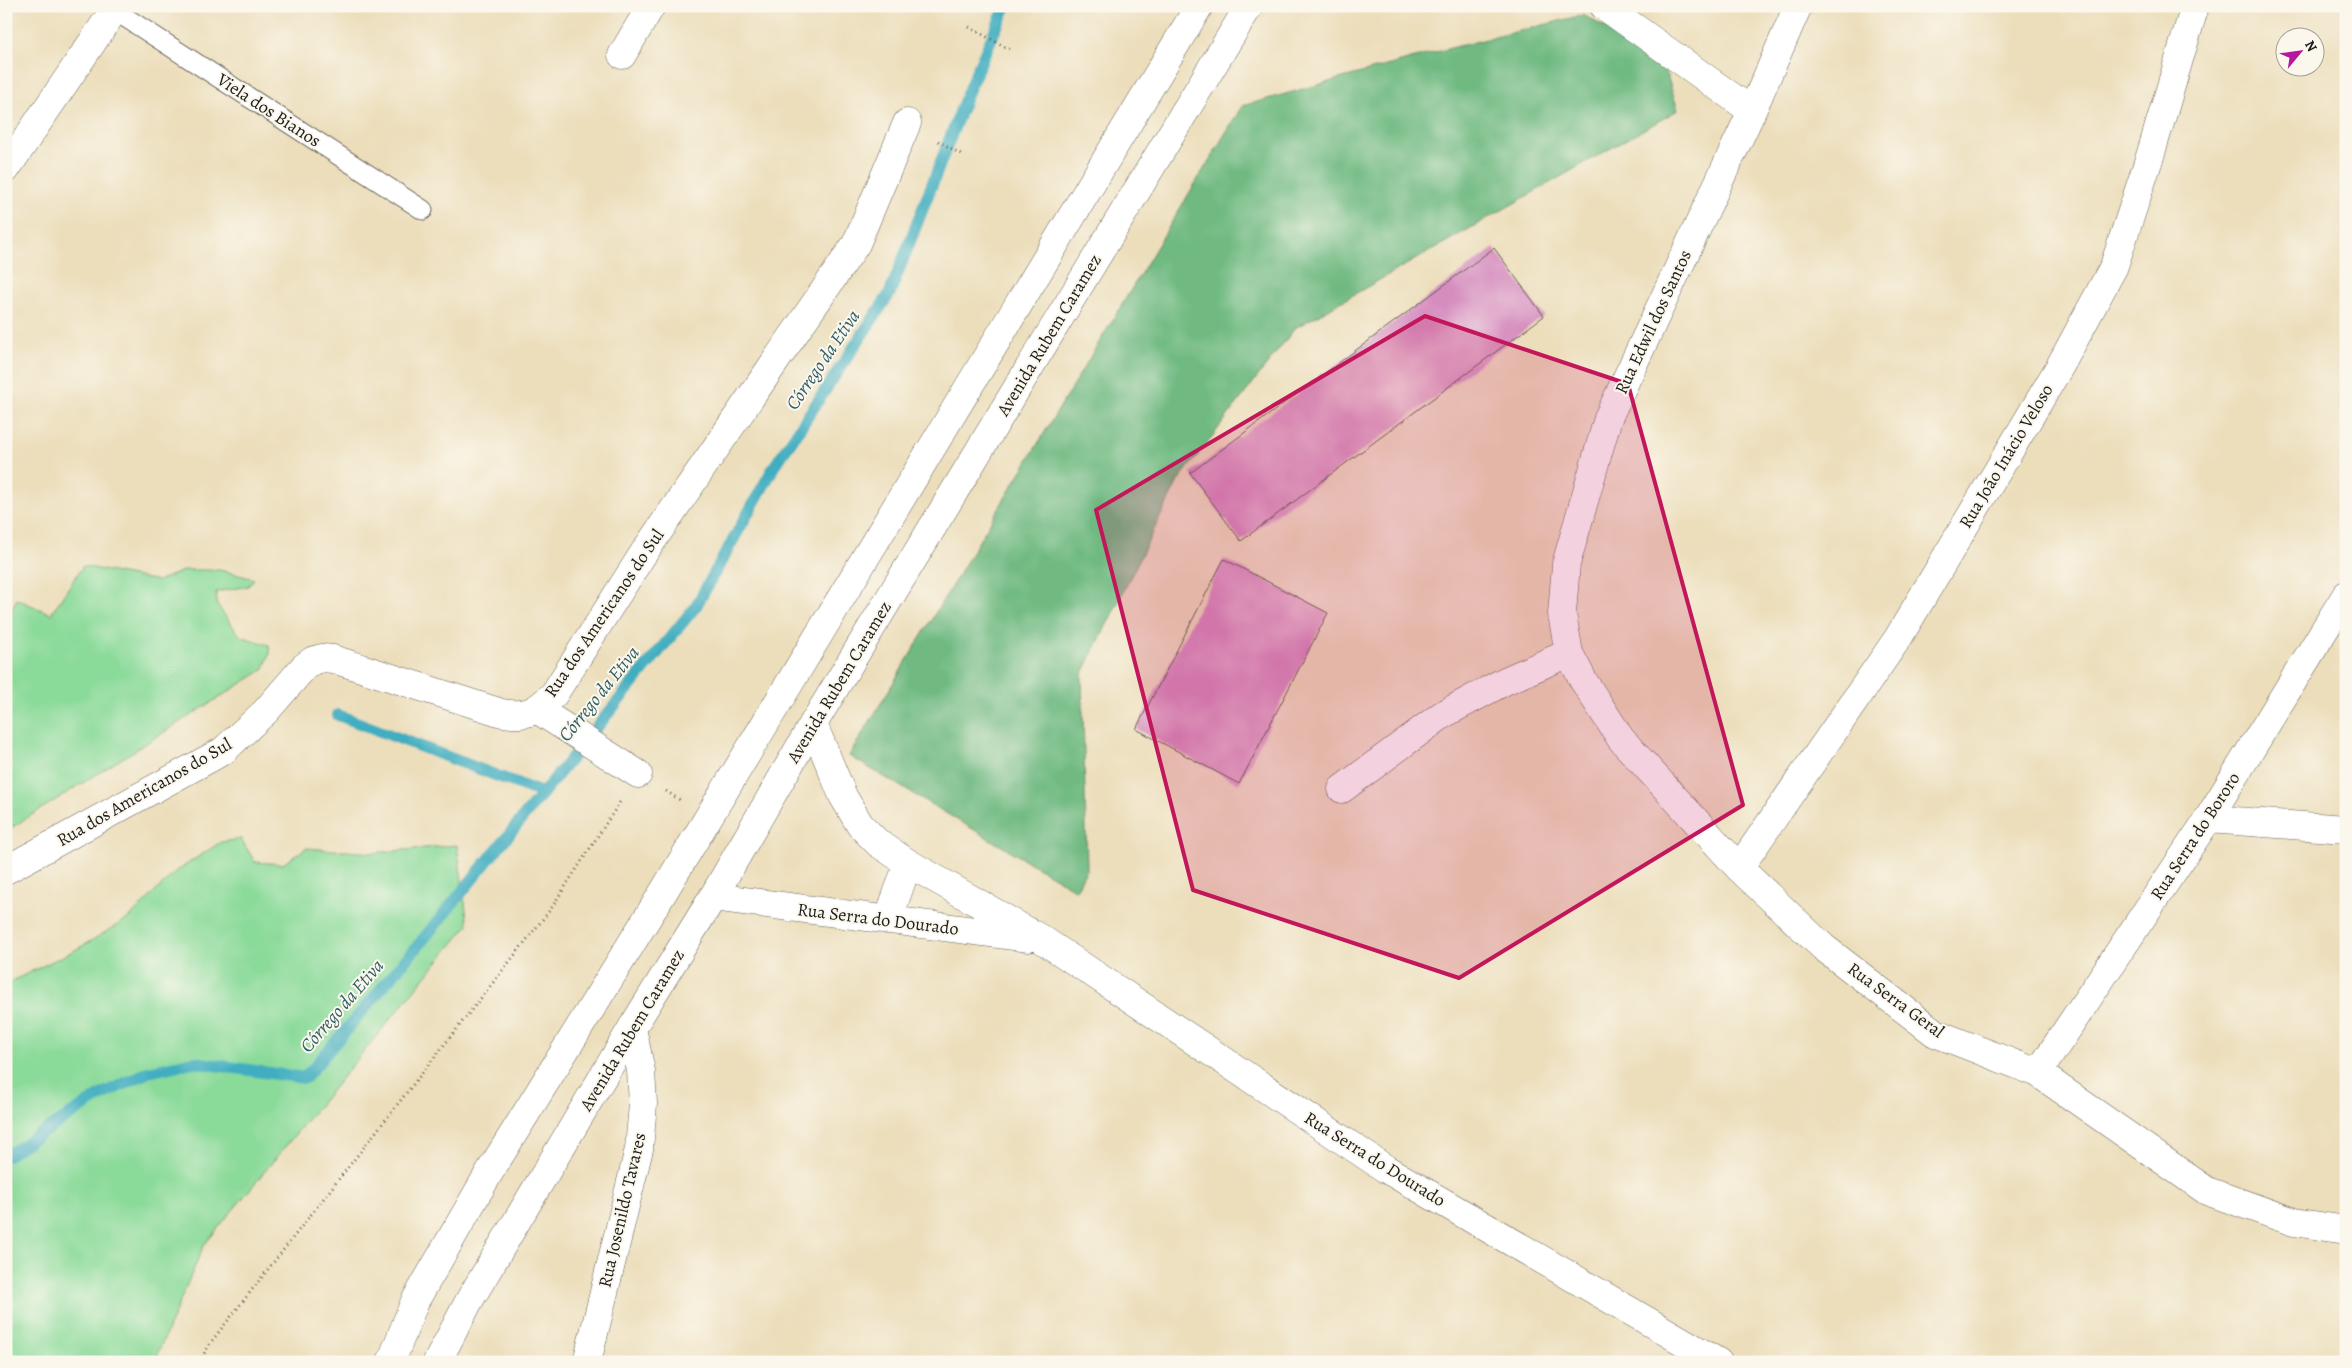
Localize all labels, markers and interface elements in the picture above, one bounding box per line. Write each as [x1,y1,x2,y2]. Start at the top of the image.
north arrow [2274,28,2324,78]
text: N [2300,37,2322,55]
street label: Viela dos Bianos [212,67,326,153]
street label: Rua Edwil dos Santos [1609,246,1697,398]
street label: Avenida Rubem Caramez [991,250,1107,421]
water label: Córrego da Etiva [780,305,866,415]
street label: Rua João Inácio Veloso [1953,379,2059,533]
street label: Rua dos Americanos do Sul [539,524,670,702]
street label: Avenida Rubem Caramez [781,597,897,768]
water label: Córrego da Etiva [552,641,646,747]
street label: Rua dos Americanos do Sul [52,732,236,852]
street label: Rua Serra do Bororo [2145,767,2245,905]
street label: Rua Serra do Dourado [796,897,960,941]
street label: Avenida Rubem Caramez [574,945,690,1116]
water label: Córrego da Etiva [294,954,390,1058]
street label: Rua Serra Geral [1843,957,1950,1044]
street label: Rua Serra do Dourado [1300,1106,1450,1212]
street label: Rua Josenildo Tavares [593,1130,651,1290]

